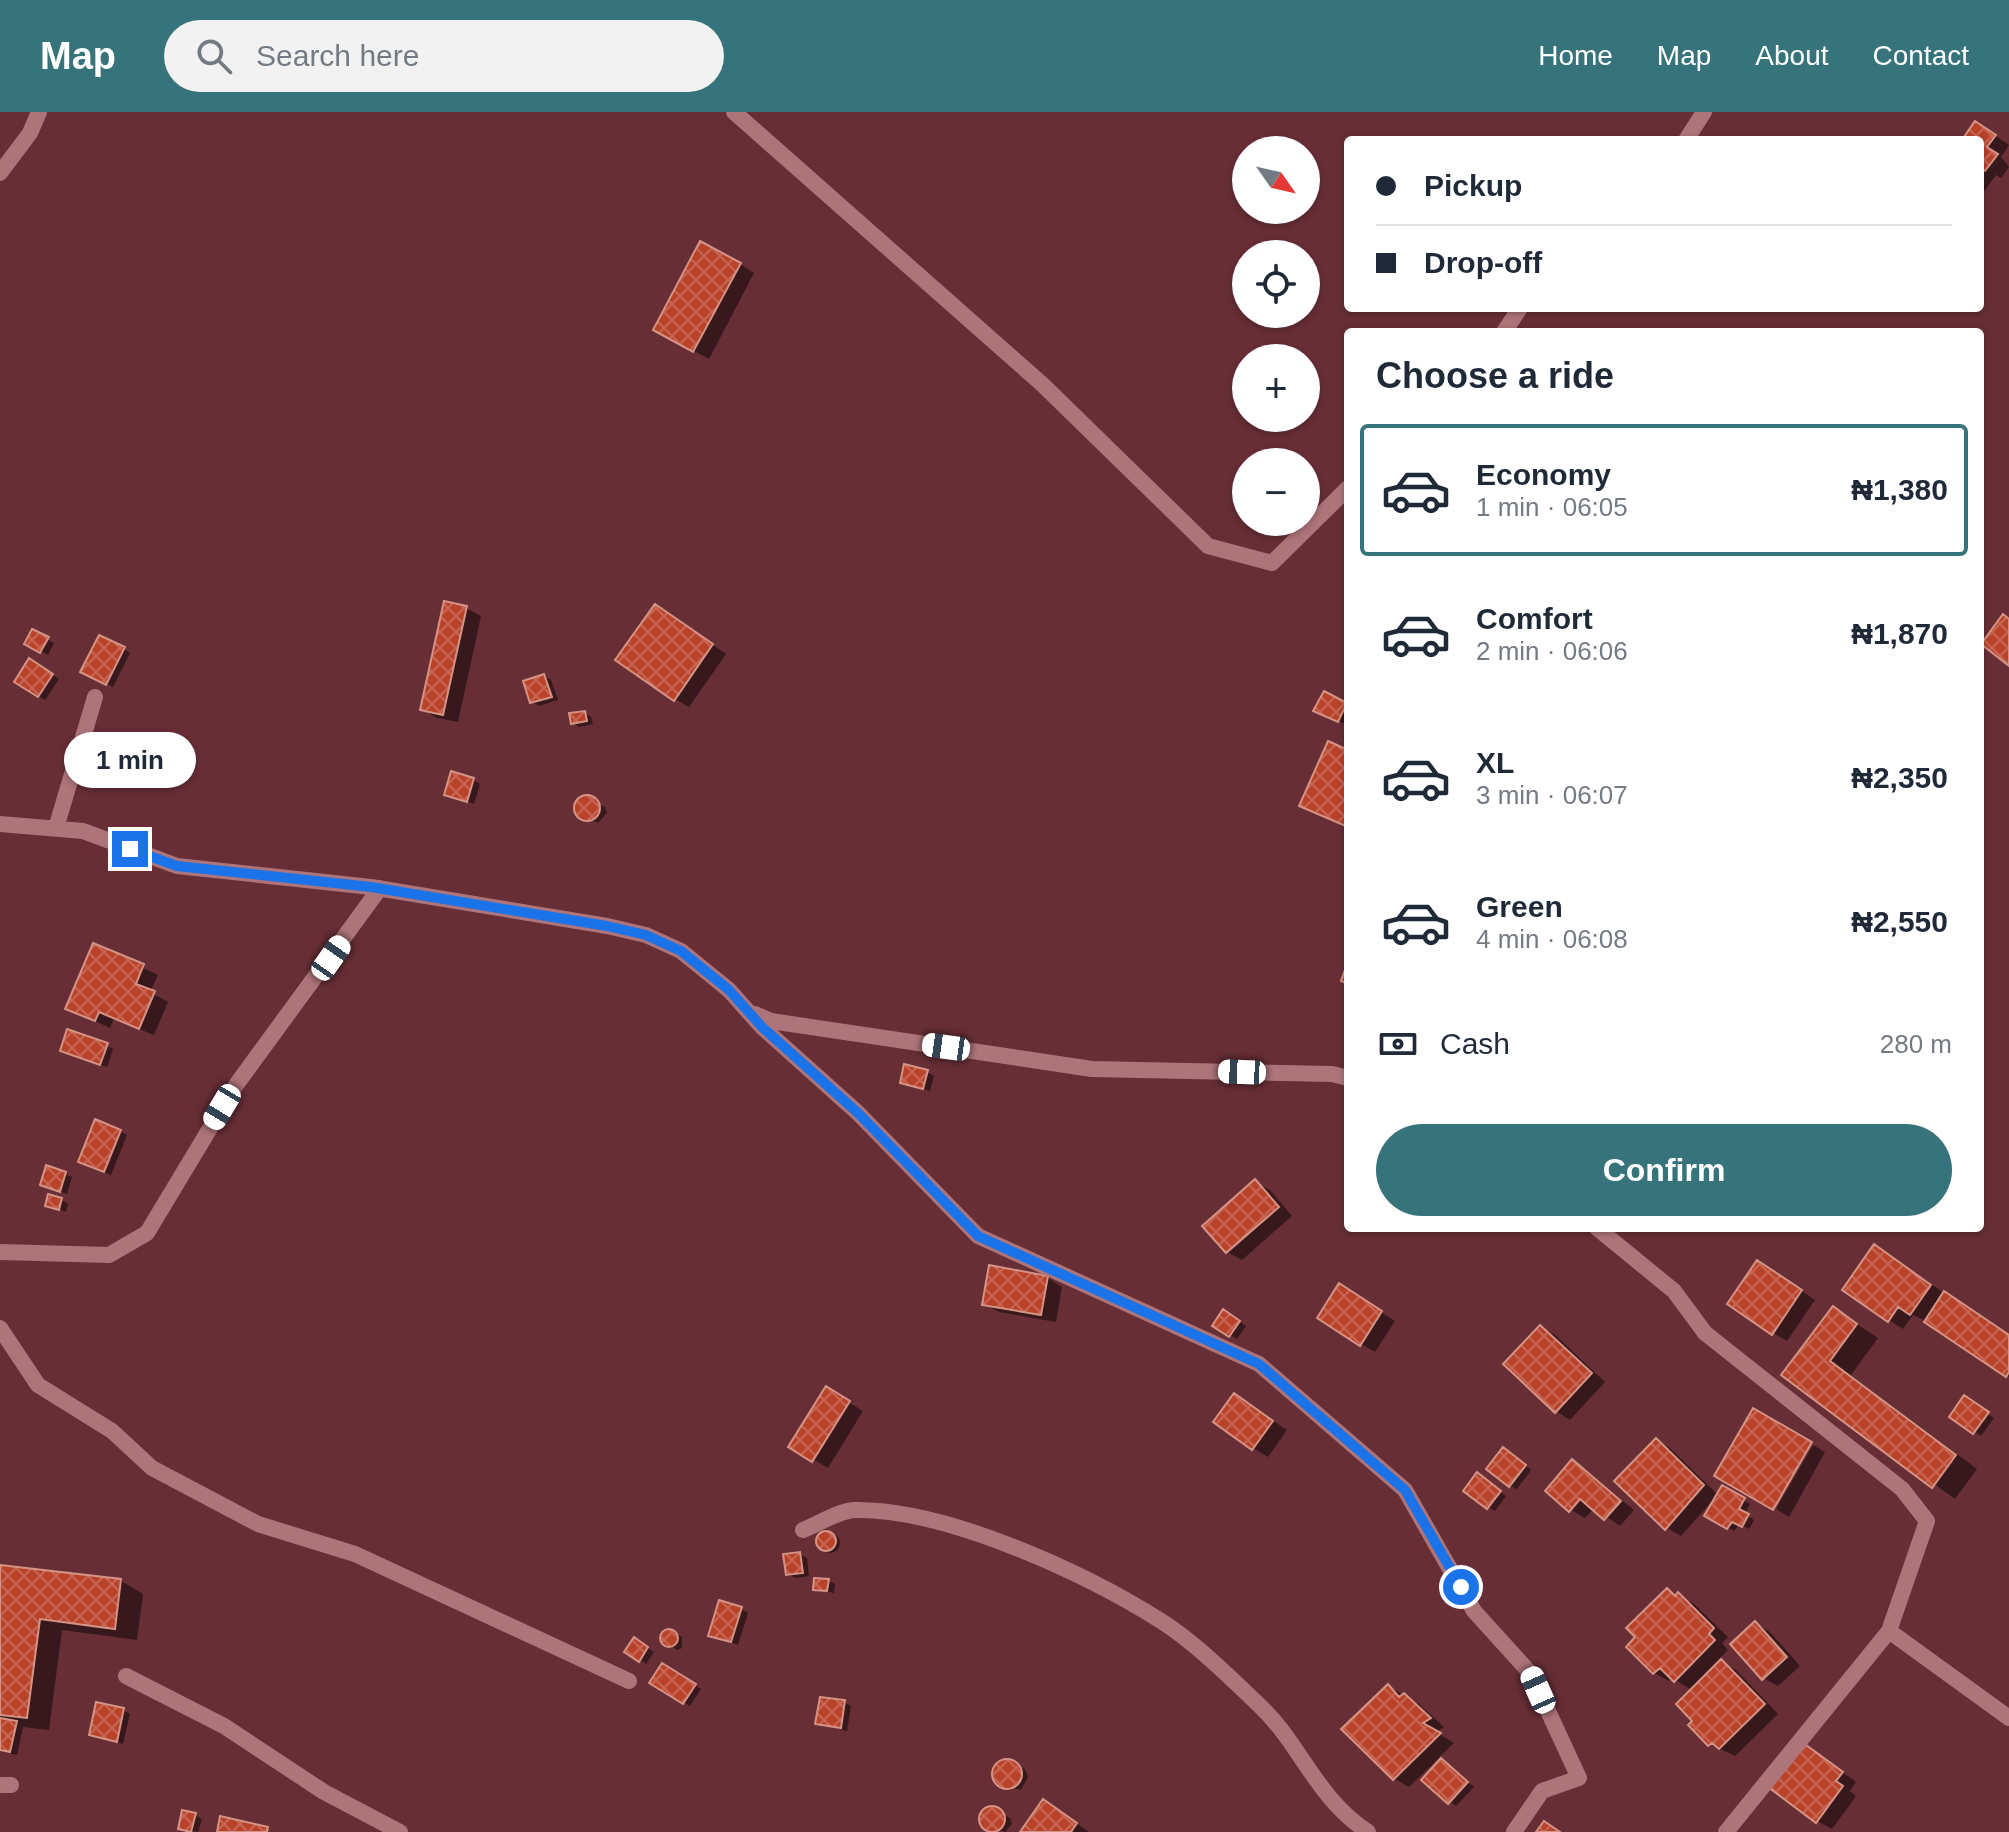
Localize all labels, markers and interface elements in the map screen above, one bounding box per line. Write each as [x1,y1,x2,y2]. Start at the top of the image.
search box [164,20,724,92]
icon: search [192,34,236,78]
text: Map [40,35,116,77]
text: Search here [256,39,419,72]
text: Home [1538,40,1613,71]
text: Map [1657,40,1711,71]
text: About [1755,40,1829,71]
text: Contact [1873,40,1969,71]
north arrow [1232,136,1320,224]
map controls [1232,136,1320,536]
text: Pickup [1424,169,1522,202]
button: locate [1232,240,1320,328]
text: Drop-off [1424,246,1542,279]
button: + [1232,344,1320,432]
text: Choose a ride [1376,355,1614,396]
button: − [1232,448,1320,536]
icon: car [1380,454,1452,526]
text: Economy [1476,458,1611,491]
text: ₦1,380 [1851,473,1948,506]
text: 1 min · 06:05 [1476,492,1628,522]
icon: car [1380,598,1452,670]
text: Comfort [1476,602,1593,635]
text: ₦1,870 [1851,617,1948,650]
text: 2 min · 06:06 [1476,636,1628,666]
callout: 1 min [64,733,196,789]
icon: car [1380,742,1452,814]
text: 1 min [96,745,164,775]
text: XL [1476,746,1514,779]
text: ₦2,350 [1851,761,1948,794]
text: 3 min · 06:07 [1476,780,1628,810]
route end [112,831,148,867]
icon: car [1380,886,1452,958]
text: Green [1476,890,1563,923]
text: ₦2,550 [1851,905,1948,938]
text: 4 min · 06:08 [1476,924,1628,954]
car [307,931,355,985]
icon: cash [1376,1022,1420,1066]
text: Cash [1440,1027,1510,1060]
text: 280 m [1880,1029,1952,1059]
car [921,1032,971,1062]
car [1218,1059,1266,1085]
car [199,1080,245,1134]
button: Confirm [1376,1124,1952,1216]
route start [1443,1569,1479,1605]
car [1517,1663,1559,1717]

